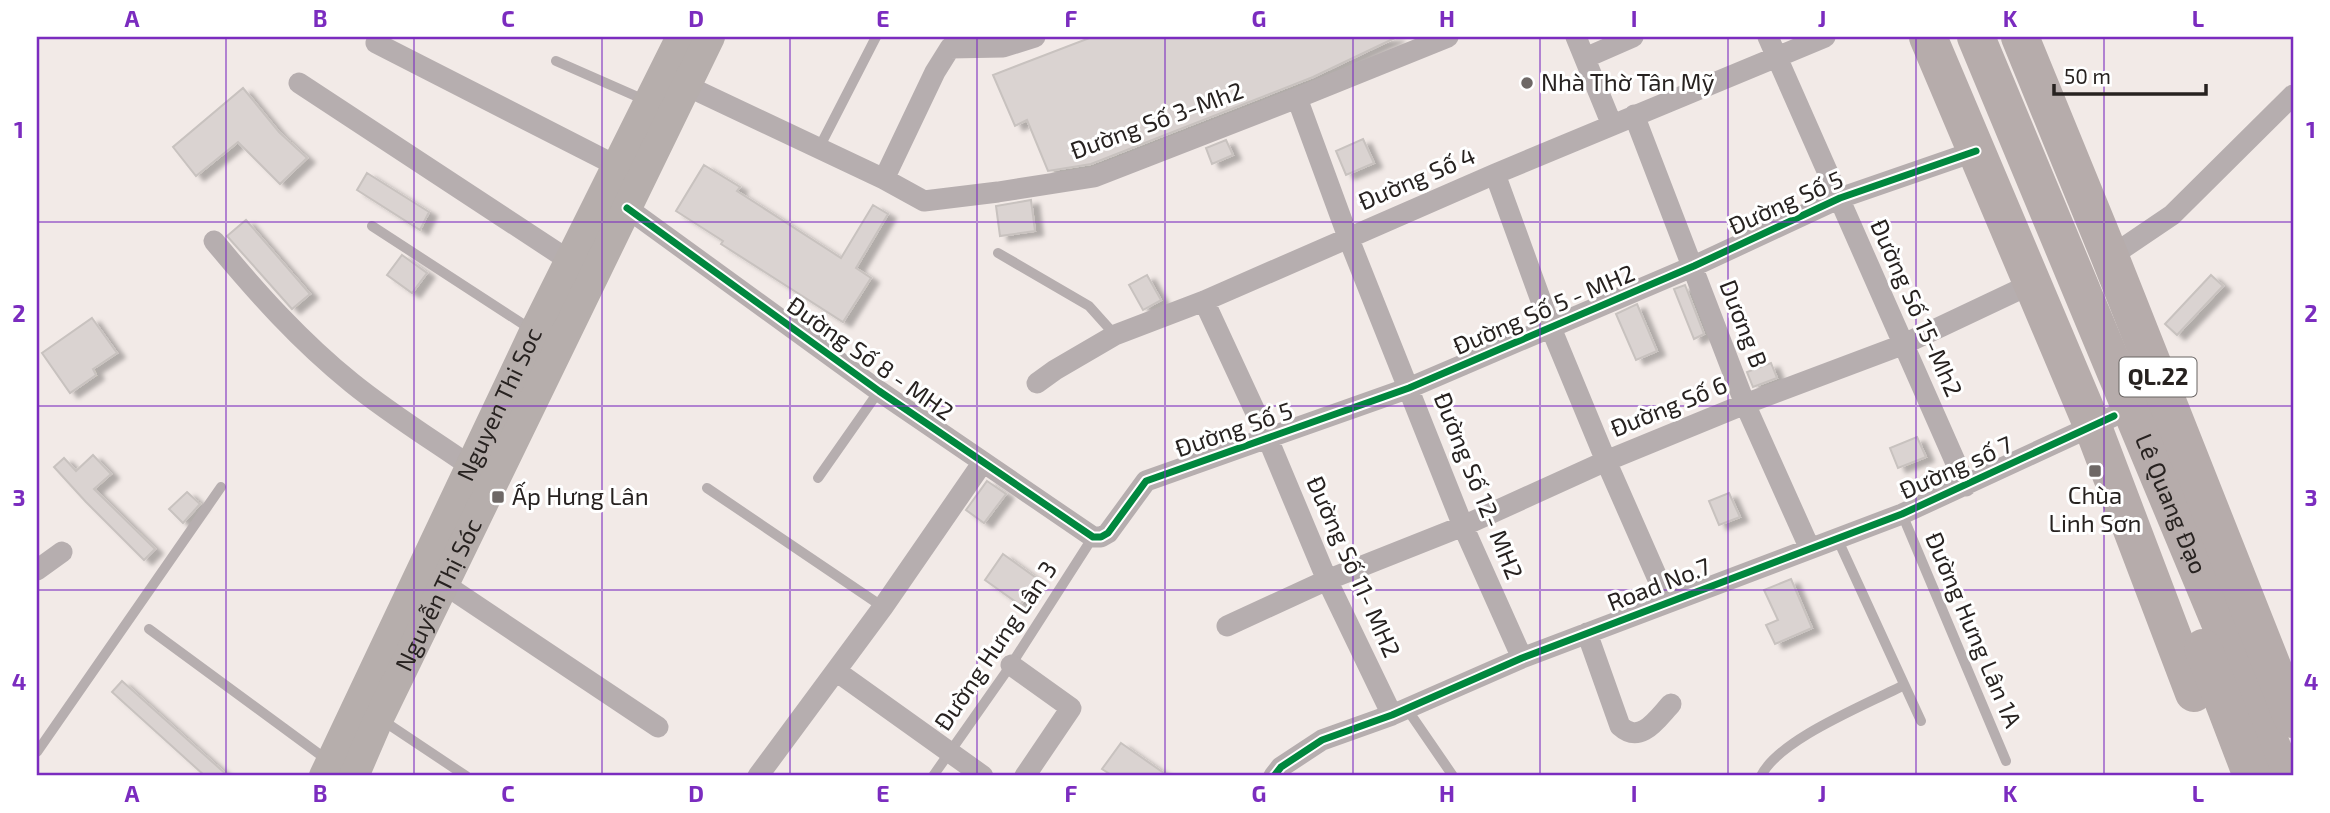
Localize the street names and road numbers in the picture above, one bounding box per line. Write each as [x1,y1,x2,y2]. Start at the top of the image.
street label: Đường Số 3-Mh2 [1066,75,1247,164]
street label: Đường Số 4 [1354,140,1479,215]
street label: Đường Số 5 [1724,164,1847,240]
street label: Đường Số 15-Mh2 [1865,214,1969,401]
street label: Đường Số 5 - MH2 [1448,257,1639,360]
street label: Dương B [1714,275,1774,371]
street label: Đường Số 8 - MH2 [782,290,959,426]
street label: Nguyen Thi Soc [450,322,547,485]
road number: QL.22 [2120,358,2196,396]
street label: Đường Số 6 [1606,369,1731,442]
street label: Đường Số 12- MH2 [1429,388,1530,583]
street label: Đường Số 5 [1171,395,1296,462]
street label: Đường số 7 [1894,429,2016,504]
street label: Lê Quang Đạo [2130,429,2214,578]
street label: Đường Số 11- MH2 [1301,471,1407,661]
street label: Nguyễn Thị Sóc [388,513,487,675]
street label: Đường Hưng Lân 1A [1920,527,2029,731]
street label: Road No.7 [1603,551,1714,617]
street label: Đường Hưng Lân 3 [927,555,1062,735]

